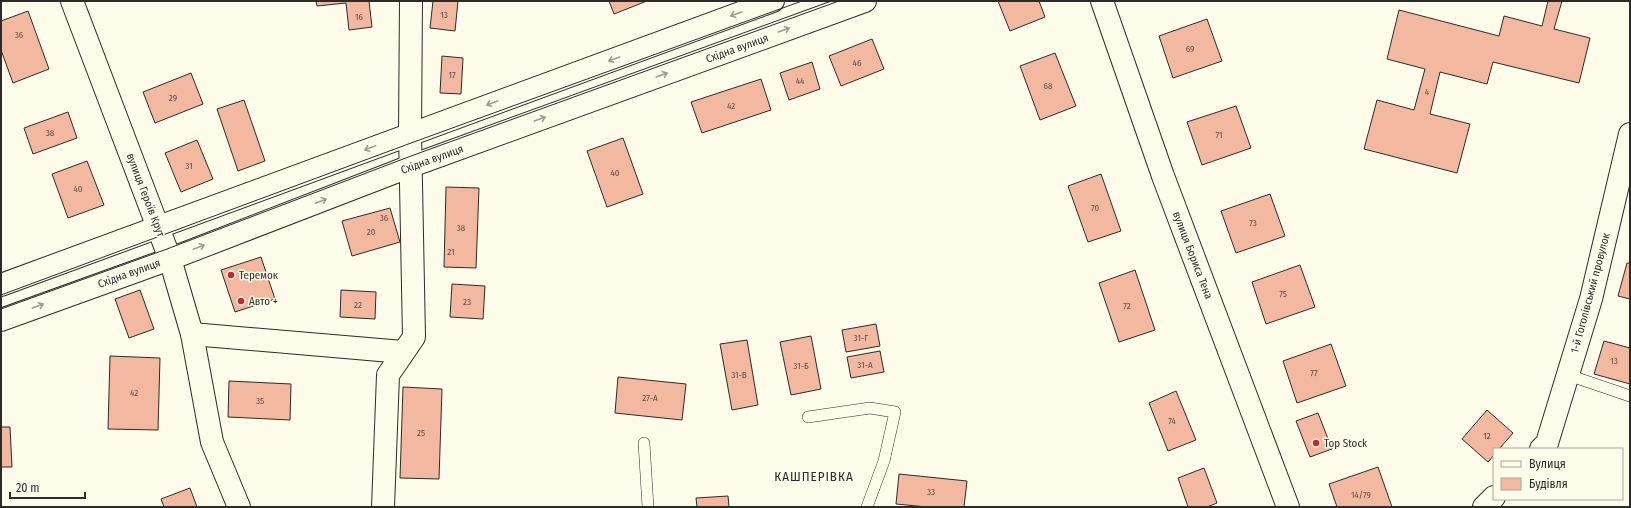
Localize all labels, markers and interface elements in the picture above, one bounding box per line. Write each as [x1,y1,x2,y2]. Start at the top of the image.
house number: 13 [440,10,448,20]
one-way arrow [731,11,743,19]
house number: 16 [355,12,364,22]
one-way arrow [778,26,790,34]
house number: 36 [15,30,24,40]
street label: Східна вулиця [704,31,770,66]
house number: 69 [1186,44,1194,54]
one-way arrow [608,55,620,63]
house number: 46 [853,58,862,68]
house number: 17 [448,70,456,80]
one-way arrow [655,71,668,78]
house number: 44 [796,76,805,86]
house number: 68 [1044,81,1053,91]
house number: 4 [1425,87,1430,97]
house number: 29 [169,93,177,103]
one-way arrow [486,100,498,108]
house number: 42 [727,101,735,111]
one-way arrow [533,115,545,123]
house number: 38 [46,128,55,138]
house number: 71 [1215,130,1223,140]
street label: Східна вулиця [399,142,465,177]
one-way arrow [364,145,376,153]
street label: вулиця Героїв Крут [124,152,168,239]
house number: 31 [185,161,193,171]
house number: 40 [610,168,620,178]
house number: 40 [73,184,83,194]
one-way arrow [314,196,326,204]
house number: 70 [1091,203,1099,213]
street label: вулиця Бориса Тена [1170,210,1215,301]
house number: 36 [380,213,389,223]
house number: 73 [1249,218,1257,228]
house number: 38 [457,223,466,233]
house number: 20 [367,227,376,237]
street label: 1-й Гоголівський провулок [1568,231,1613,355]
one-way arrow [193,243,205,251]
house number: 21 [447,247,455,257]
street label: Східна вулиця [96,256,162,291]
place label: Теремок [239,269,279,282]
marker: Теремок [226,270,236,280]
house number: 75 [1279,289,1287,299]
place label: Авто + [249,295,278,308]
marker: Авто + [236,296,246,306]
house number: 23 [463,297,471,307]
house number: 22 [354,300,362,310]
house number: 72 [1123,301,1131,311]
one-way arrow [31,302,43,310]
house number: 31-Г [854,333,869,343]
house number: 13 [1610,356,1618,366]
house number: 31-А [857,360,873,370]
house number: 31-Б [793,361,809,371]
house number: 77 [1310,368,1318,378]
house number: 31-В [731,370,747,380]
house number: 42 [130,388,138,398]
house number: 27-А [642,393,658,403]
house number: 35 [256,396,264,406]
house number: 74 [1168,416,1176,426]
house number: 25 [417,428,425,438]
house number: 12 [1483,431,1491,441]
place label: Top Stock [1324,437,1368,450]
marker: Top Stock [1311,438,1321,448]
legend [1493,448,1623,500]
text: Вулиця [1529,457,1566,471]
district label: КАШПЕРІВКА [774,469,854,484]
scale bar [10,474,85,500]
text: Будівля [1529,477,1568,491]
text: 20 m [16,481,40,495]
house number: 33 [927,487,935,497]
house number: 14/79 [1351,490,1371,500]

